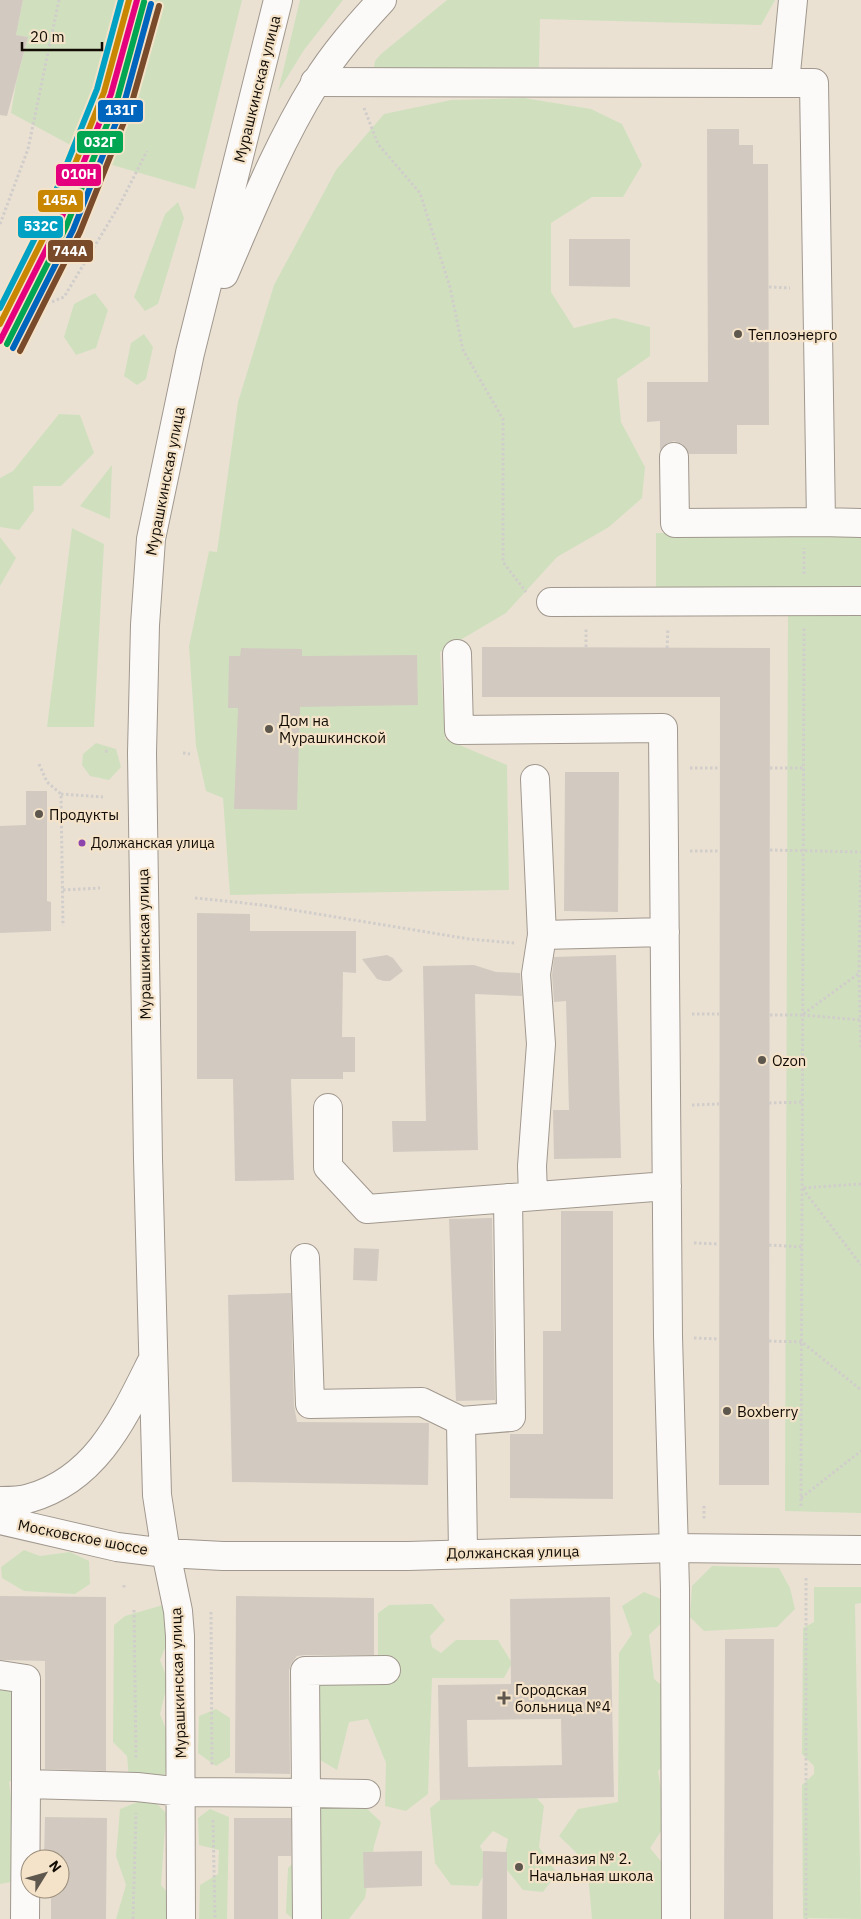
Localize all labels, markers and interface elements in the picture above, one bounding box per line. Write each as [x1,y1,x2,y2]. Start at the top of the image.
street label: Мурашкинская улица [230,13,284,165]
scale bar [22,20,102,52]
text: 20 m [30,27,65,46]
line badge: 131Г [97,99,144,123]
text: 131Г [105,101,137,119]
line badge: 032Г [76,130,124,154]
text: 032Г [84,133,116,151]
line badge: 010Н [55,163,102,187]
text: 010Н [61,165,97,183]
line badge: 145А [37,189,84,213]
text: 145А [43,191,78,209]
line badge: 532С [17,215,64,239]
text: 532С [24,217,58,235]
line badge: 744А [47,239,94,263]
text: 744А [53,242,88,260]
place label: Теплоэнерго [748,325,837,344]
marker: Теплоэнерго [732,328,744,340]
street label: Мурашкинская улица [141,405,189,557]
place label: Дом на Мурашкинской [279,711,386,747]
marker: Дом на Мурашкинской [263,723,275,735]
place label: Продукты [49,805,119,824]
marker: Продукты [33,808,45,820]
place label: Должанская улица [91,834,215,852]
marker: Должанская улица [77,838,87,848]
street label: Мурашкинская улица [133,868,155,1020]
place label: Ozon [772,1051,806,1070]
marker: Ozon [756,1054,768,1066]
place label: Boxberry [737,1402,799,1421]
marker: Boxberry [721,1405,733,1417]
street label: Московское шоссе [16,1515,150,1559]
street label: Должанская улица [447,1541,579,1563]
street label: Мурашкинская улица [166,1607,190,1759]
place label: Городская больница №4 [515,1680,611,1716]
marker: Городская больница №4 [497,1691,511,1705]
north arrow [20,1849,70,1899]
place label: Гимназия № 2. Начальная школа [529,1849,653,1885]
text: N [45,1857,66,1876]
marker: Гимназия № 2. Начальная школа [513,1861,525,1873]

